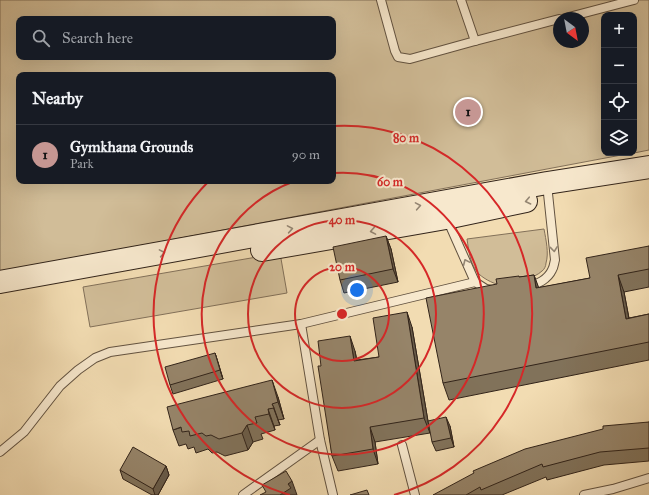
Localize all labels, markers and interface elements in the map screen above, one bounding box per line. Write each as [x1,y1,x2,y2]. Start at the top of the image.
north arrow [553,12,589,48]
map controls [601,12,637,156]
button: + [601,12,637,48]
search box [16,16,336,60]
icon: search [30,27,52,49]
text: Search here [62,29,133,47]
button: − [601,48,637,84]
button: locate [601,84,637,120]
text: Nearby [32,88,83,109]
pin: 1 [455,97,481,127]
button: layers [601,120,637,156]
text: 80 m [393,131,420,145]
text: Gymkhana Grounds [70,138,193,156]
text: 1 [42,147,48,163]
text: 90 m [292,147,320,163]
text: Park [70,156,94,172]
text: 60 m [377,175,404,189]
one-way arrow [525,196,531,205]
one-way arrow [415,202,421,211]
text: 40 m [329,213,356,228]
one-way arrow [287,226,293,234]
one-way arrow [370,226,376,235]
one-way arrow [549,246,558,252]
one-way arrow [159,249,165,257]
one-way arrow [462,258,470,265]
text: 20 m [329,260,356,274]
your location [347,280,367,300]
centre of rings [335,307,349,321]

